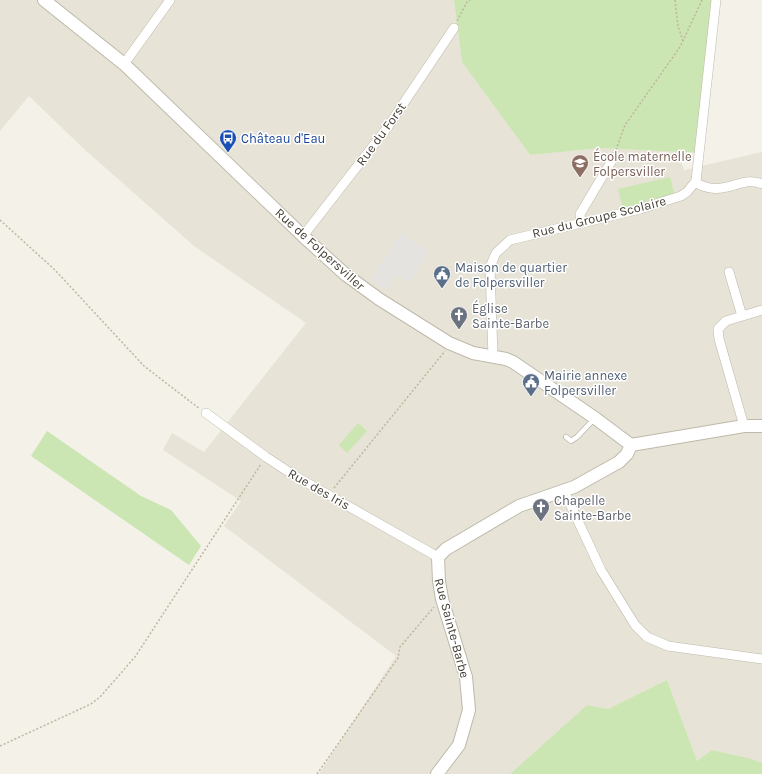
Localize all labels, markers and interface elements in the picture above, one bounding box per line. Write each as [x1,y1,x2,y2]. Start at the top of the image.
street label: Rue du Forst [353,99,409,168]
bus stop icon: Château d'Eau [218,128,238,153]
place label: Château d'Eau [241,131,325,146]
place label: École maternelle Folpersviller [593,147,692,179]
school or university icon: École maternelle Folpersviller [570,153,590,178]
street label: Rue du Groupe Scolaire [531,193,668,241]
street label: Rue de Folpersviller [272,205,368,293]
place label: Maison de quartier de Folpersviller [455,260,567,290]
public building icon: Maison de quartier de Folpersviller [432,264,452,289]
place label: Église Sainte-Barbe [472,299,549,331]
church icon: Église Sainte-Barbe [449,305,469,330]
place label: Mairie annexe Folpersviller [544,368,628,398]
public building icon: Mairie annexe Folpersviller [521,372,541,397]
street label: Rue des Iris [285,465,353,513]
place label: Chapelle Sainte-Barbe [554,493,631,523]
church icon: Chapelle Sainte-Barbe [531,497,551,522]
street label: Rue Sainte-Barbe [431,576,473,680]

